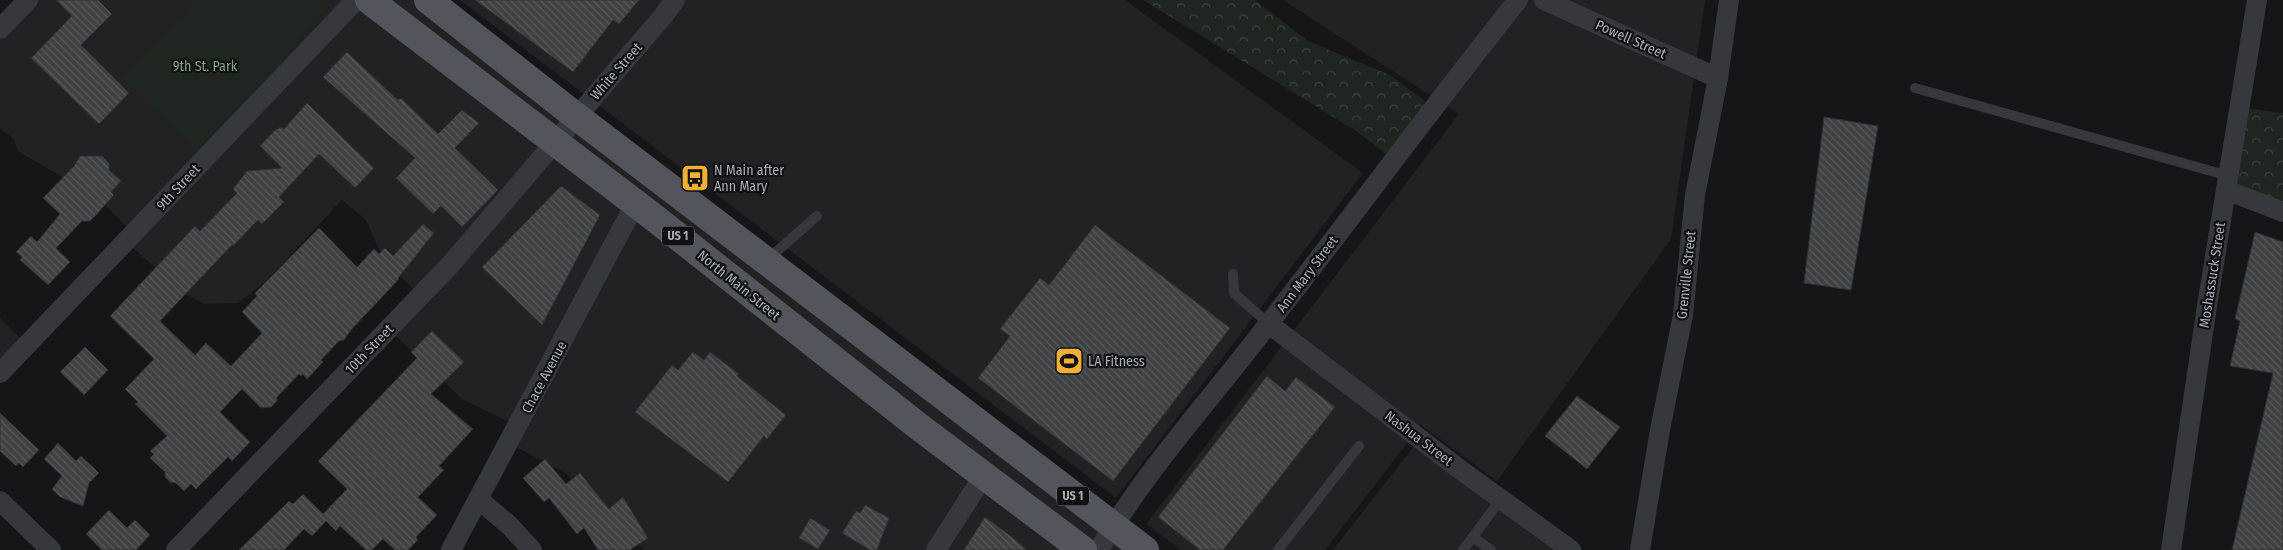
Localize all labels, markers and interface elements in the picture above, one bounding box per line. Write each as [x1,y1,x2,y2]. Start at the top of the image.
street label: Powell Street [1593,16,1669,63]
street label: White Street [587,39,646,103]
park label: 9th St. Park [173,58,238,75]
street label: 9th Street [153,161,204,214]
place label: N Main after Ann Mary [714,162,784,195]
bus stop icon: N Main after Ann Mary [680,163,710,193]
street label: Moshassuck Street [2196,221,2229,329]
road number: US 1 [662,227,694,246]
street label: Grenville Street [1673,230,1700,320]
street label: Ann Mary Street [1273,232,1342,316]
street label: North Main Street [694,247,784,324]
street label: 10th Street [342,321,397,378]
street label: Chace Avenue [518,338,571,416]
sports icon: LA Fitness [1054,346,1084,376]
place label: LA Fitness [1088,353,1145,370]
street label: Nashua Street [1381,407,1456,470]
road number: US 1 [1057,486,1089,506]

